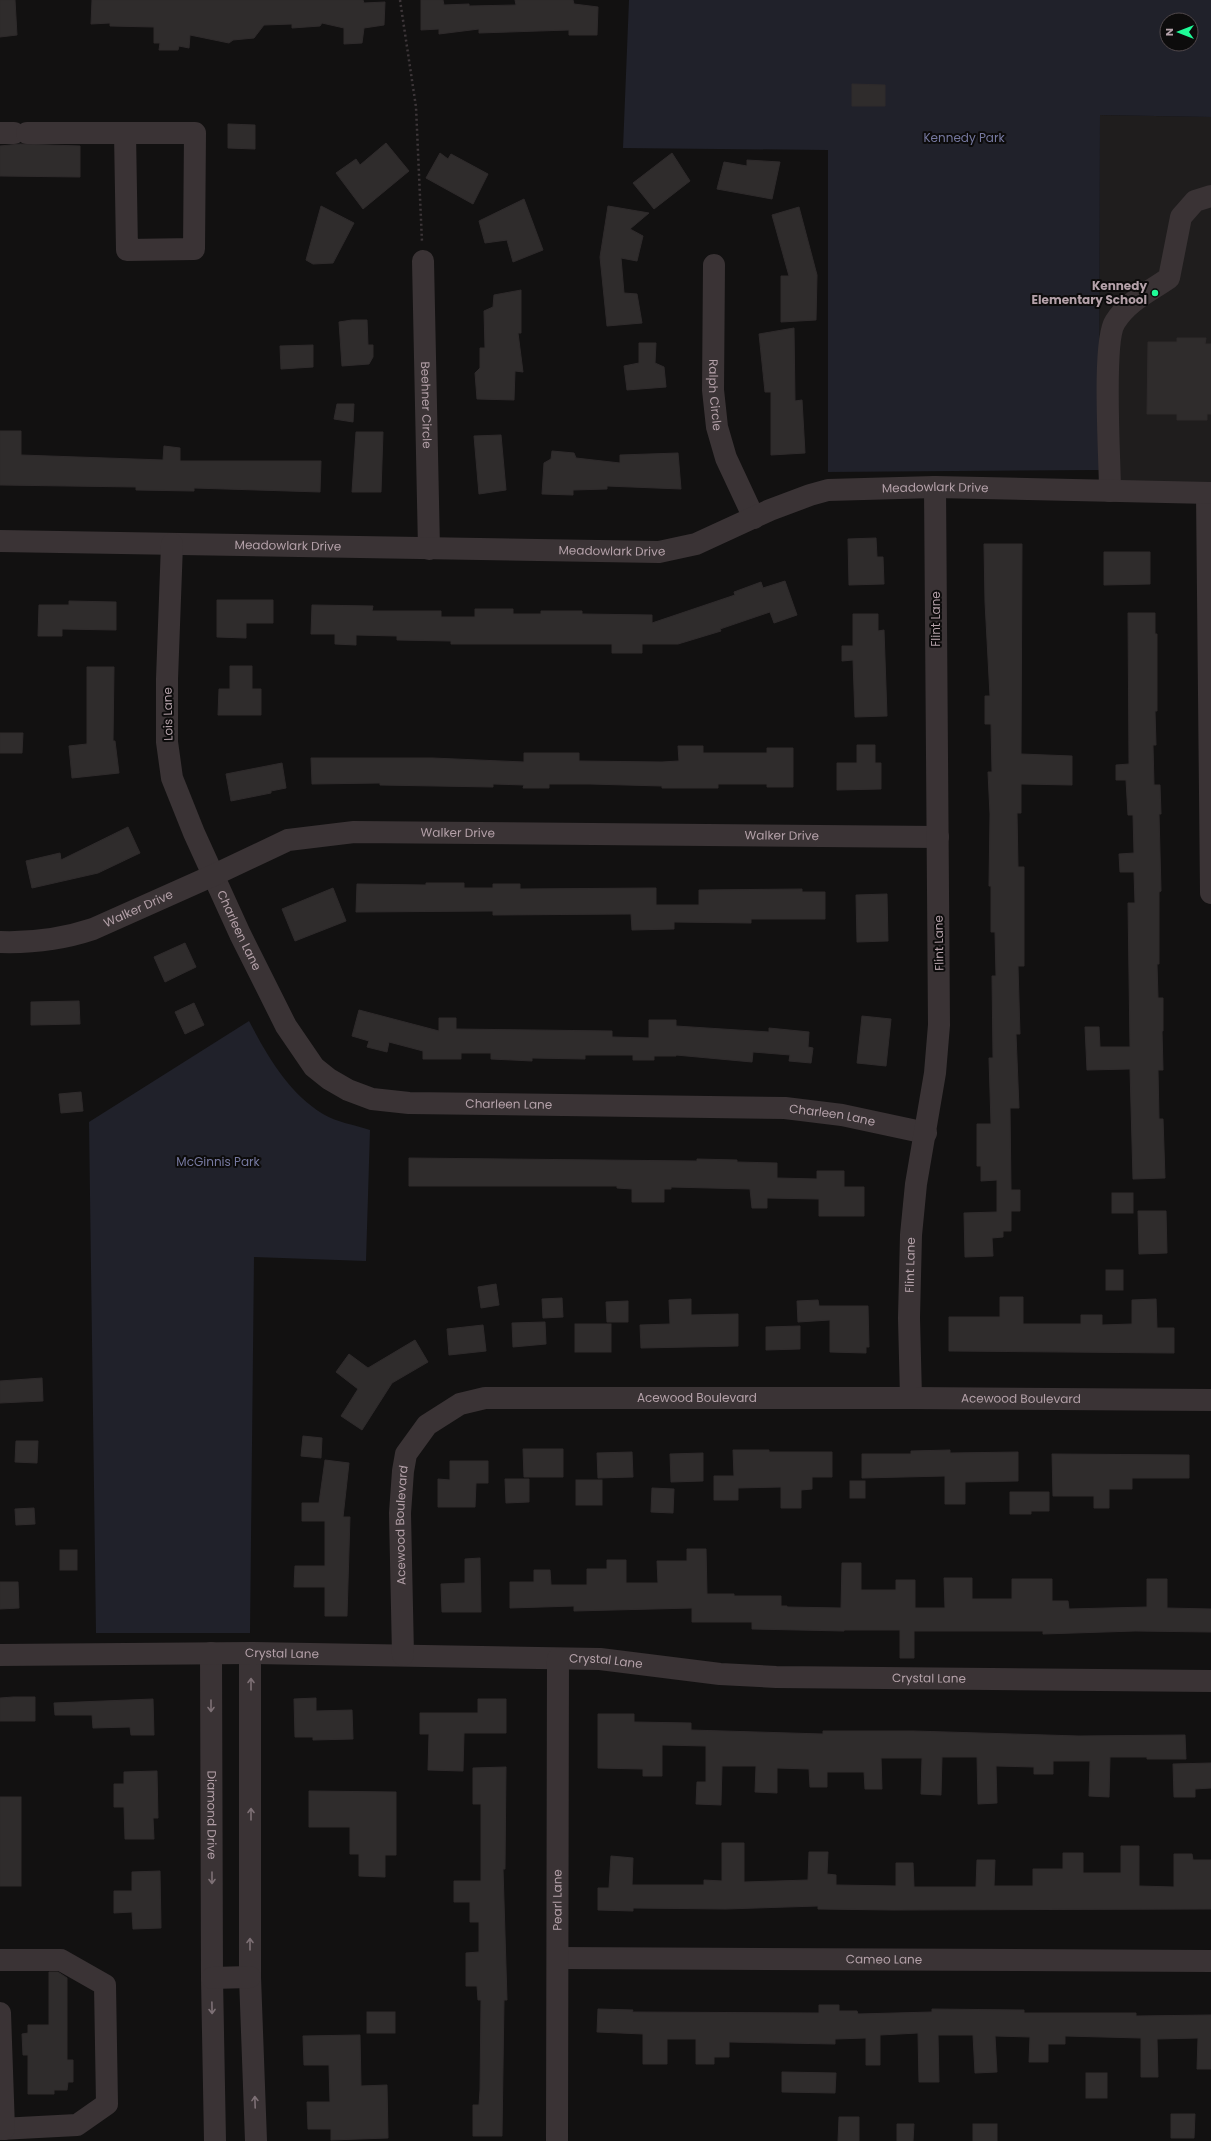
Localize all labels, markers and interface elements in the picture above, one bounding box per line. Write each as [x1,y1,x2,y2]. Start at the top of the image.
north arrow [1159,12,1199,52]
text: N [1161,28,1177,36]
park label: Kennedy Park [923,129,1005,146]
place label: Kennedy Elementary School [1032,277,1147,308]
marker: Kennedy Elementary School [1150,288,1160,298]
street label: Ralph Circle [705,359,726,432]
street label: Beehner Circle [417,361,436,449]
street label: Meadowlark Drive [882,478,989,496]
street label: Meadowlark Drive [235,536,341,555]
street label: Meadowlark Drive [558,541,667,560]
street label: Flint Lane [927,591,944,647]
street label: Lois Lane [159,687,176,741]
street label: Walker Drive [421,824,495,841]
street label: Walker Drive [745,826,819,844]
street label: Walker Drive [101,885,175,931]
street label: Charleen Lane [213,887,266,973]
street label: Flint Lane [930,915,947,971]
street label: Charleen Lane [465,1095,552,1113]
street label: Charleen Lane [788,1100,877,1130]
park label: McGinnis Park [176,1153,261,1170]
street label: Flint Lane [901,1237,919,1293]
street label: Acewood Boulevard [637,1389,757,1406]
street label: Acewood Boulevard [961,1389,1081,1407]
street label: Acewood Boulevard [391,1464,412,1585]
street label: Crystal Lane [245,1644,319,1662]
street label: Crystal Lane [569,1649,644,1672]
street label: Crystal Lane [892,1669,966,1687]
one-way arrow [247,1678,255,1691]
one-way arrow [207,1699,215,1712]
street label: Diamond Drive [203,1771,221,1859]
one-way arrow [247,1808,255,1821]
street label: Pearl Lane [548,1869,566,1931]
one-way arrow [208,1871,216,1884]
one-way arrow [246,1938,254,1951]
street label: Cameo Lane [846,1950,922,1968]
one-way arrow [208,2001,216,2014]
one-way arrow [251,2096,259,2109]

